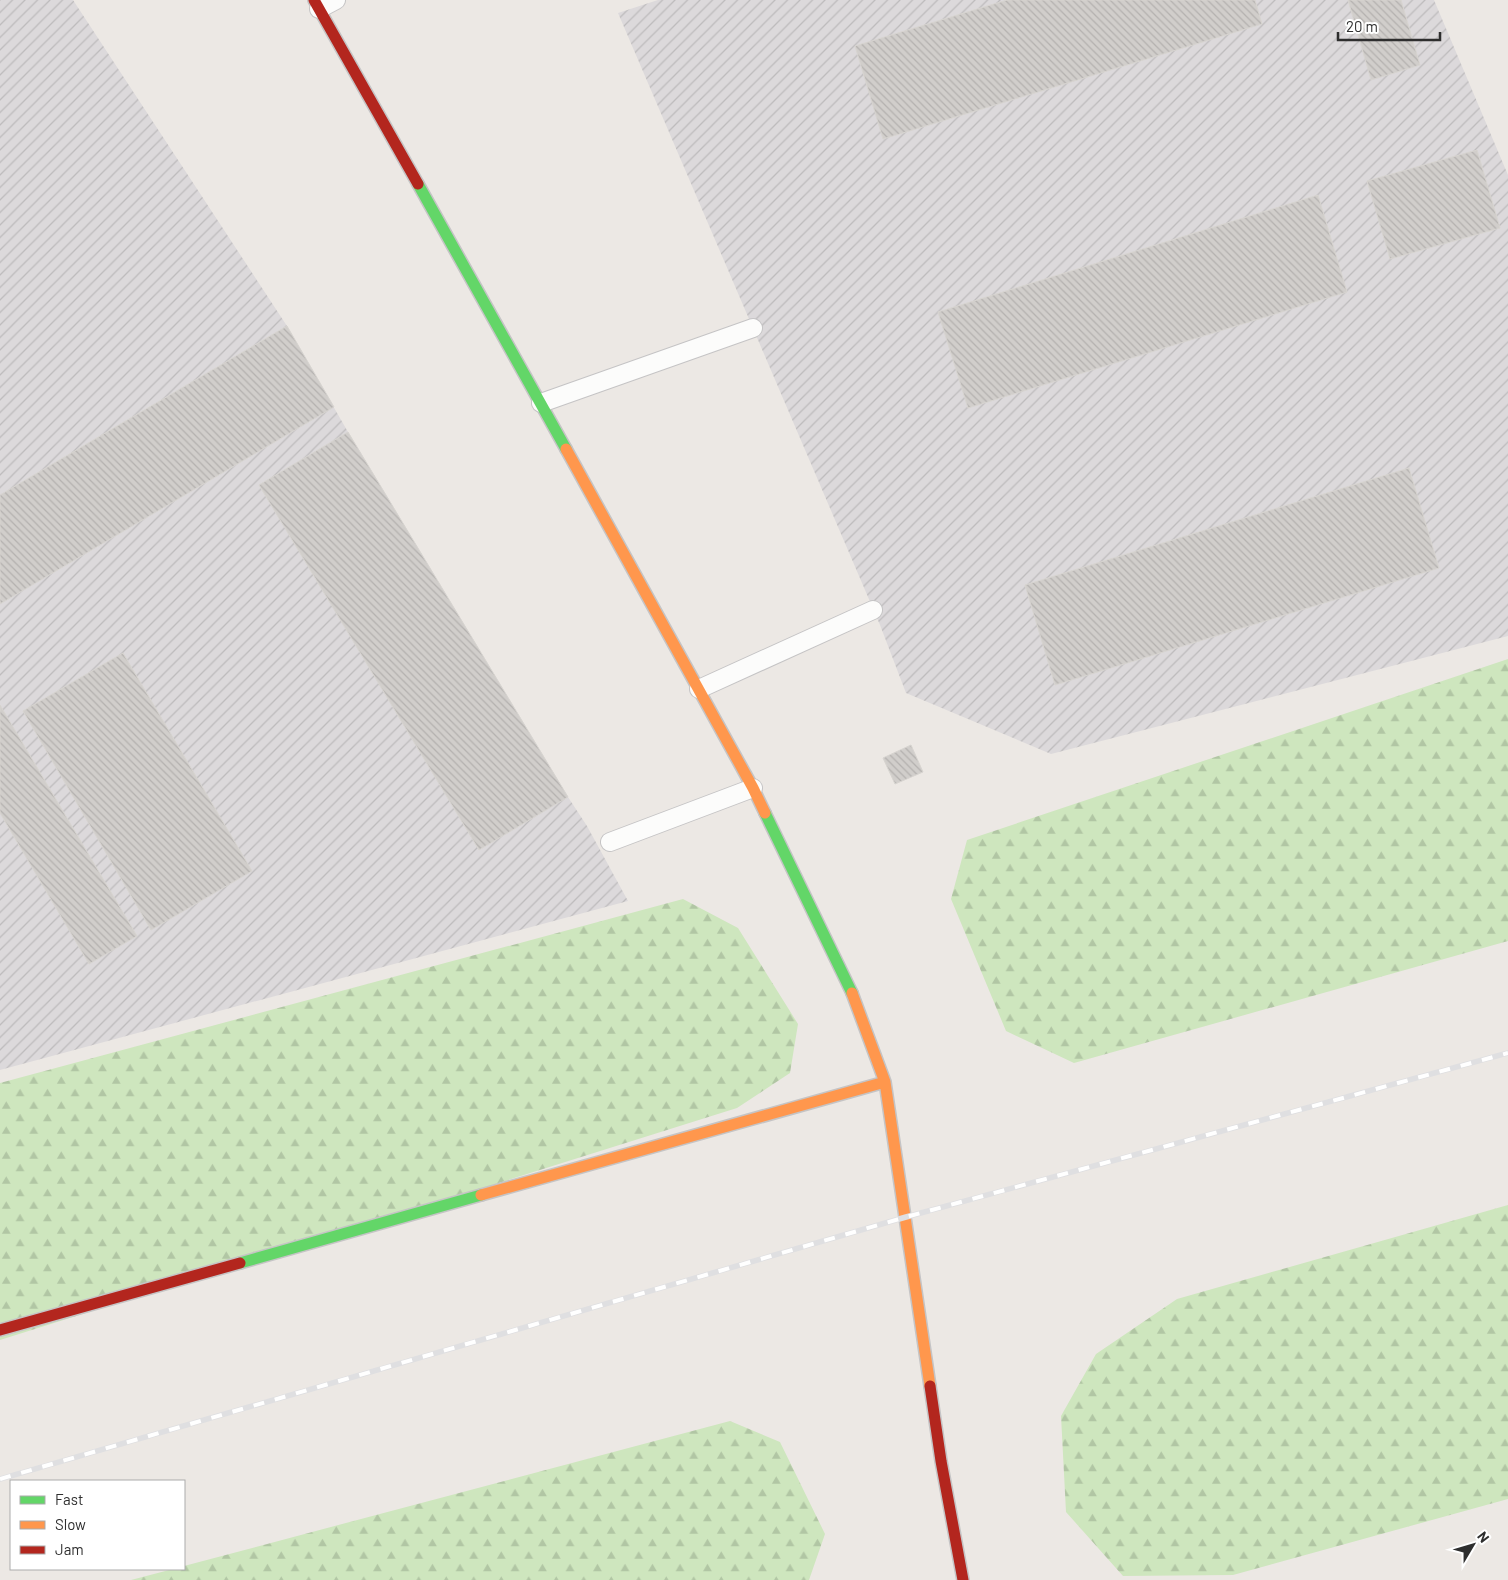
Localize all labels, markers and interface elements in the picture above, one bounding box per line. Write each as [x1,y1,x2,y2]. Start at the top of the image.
scale bar [1338,10,1440,42]
text: 20 m [1346,17,1378,35]
legend [10,1480,185,1570]
text: Fast [55,1490,83,1508]
text: Slow [55,1515,86,1533]
north arrow [1448,1520,1498,1570]
text: N [1474,1528,1493,1546]
text: Jam [55,1540,84,1558]

